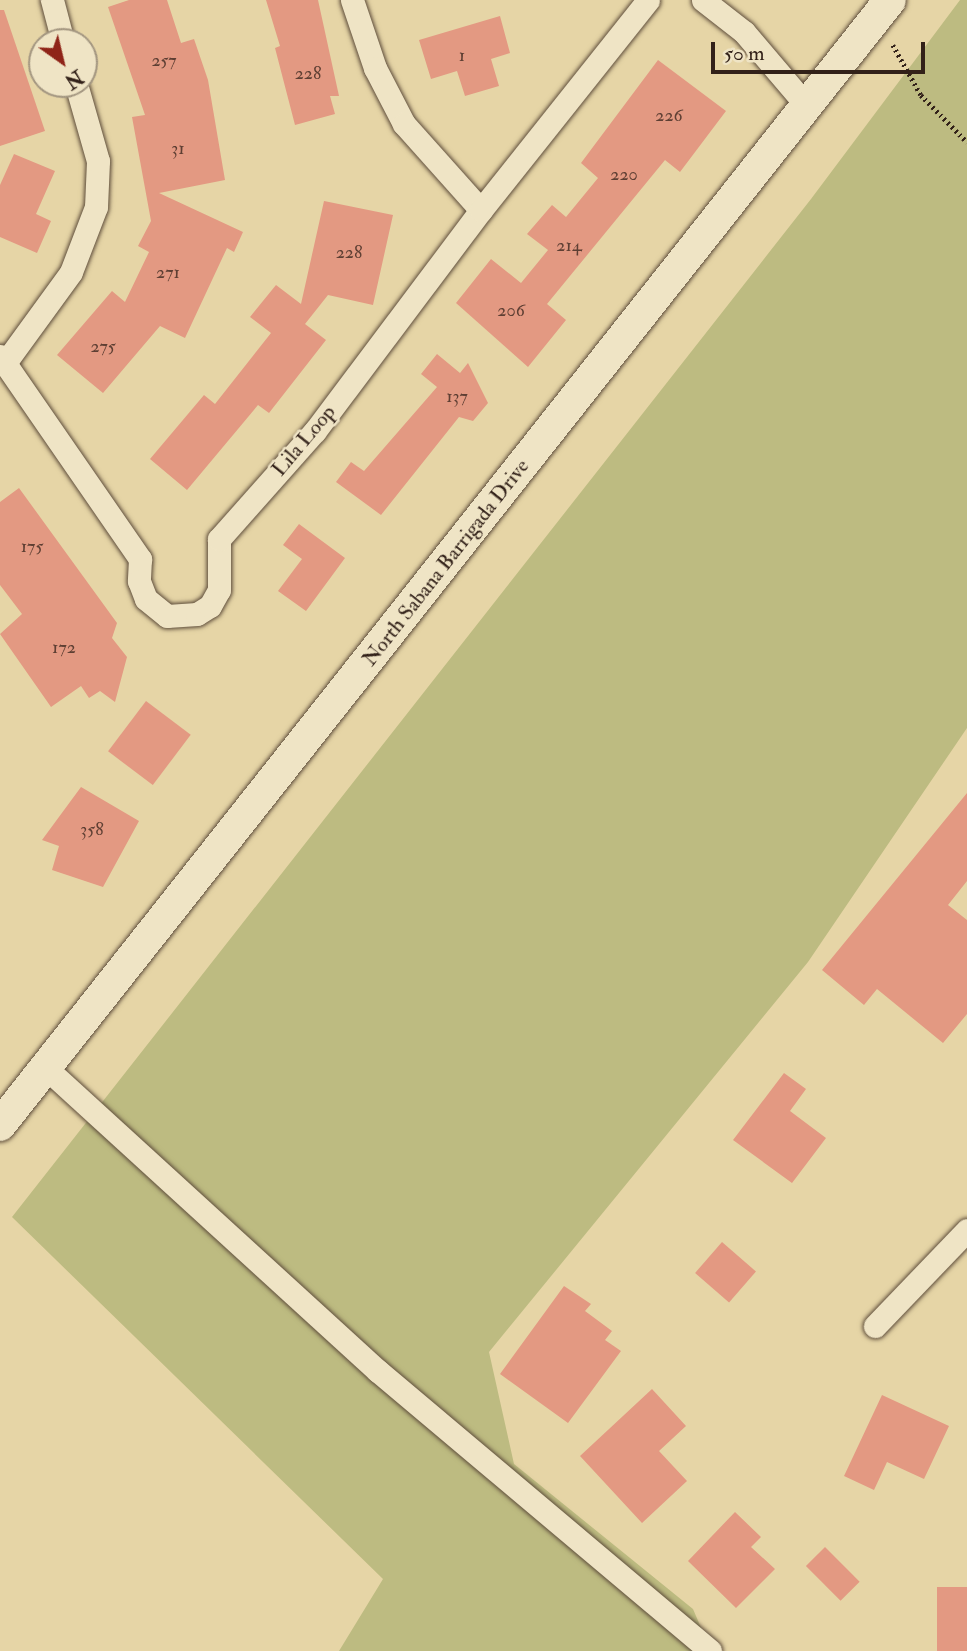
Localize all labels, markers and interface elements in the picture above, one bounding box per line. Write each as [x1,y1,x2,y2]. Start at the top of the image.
north arrow [28,28,98,98]
scale bar [715,28,928,72]
text: 50 m [724,40,765,67]
house number: 1 [459,45,465,67]
house number: 257 [151,50,177,72]
house number: 228 [295,63,321,85]
text: N [60,64,87,93]
house number: 226 [655,105,683,127]
house number: 31 [171,138,185,160]
house number: 220 [610,164,638,186]
house number: 214 [556,235,582,257]
house number: 228 [336,242,362,264]
house number: 271 [156,262,180,284]
house number: 206 [497,300,525,322]
house number: 275 [90,336,116,358]
house number: 137 [446,386,468,408]
street label: Lila Loop [267,400,341,482]
street label: North Sabana Barrigada Drive [357,454,535,672]
house number: 175 [21,536,43,558]
house number: 172 [52,637,76,659]
house number: 358 [80,819,104,841]

